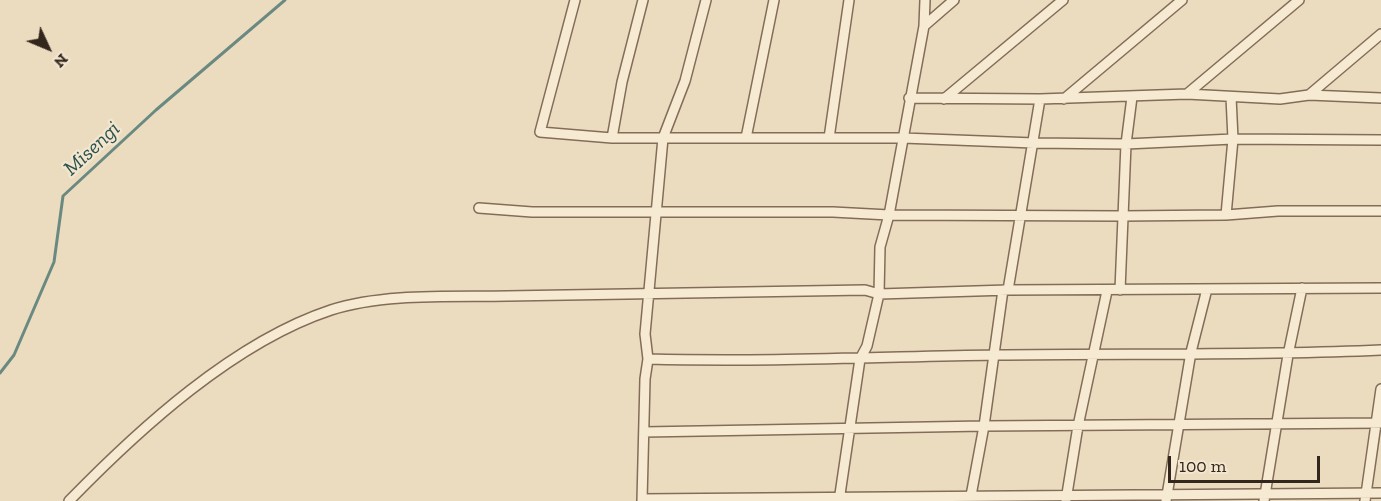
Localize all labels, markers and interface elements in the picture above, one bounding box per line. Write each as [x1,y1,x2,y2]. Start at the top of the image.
north arrow [18,18,78,78]
text: N [50,50,72,72]
water label: Misengi [59,117,125,181]
scale bar [1171,444,1322,482]
text: 100 m [1179,455,1226,477]

